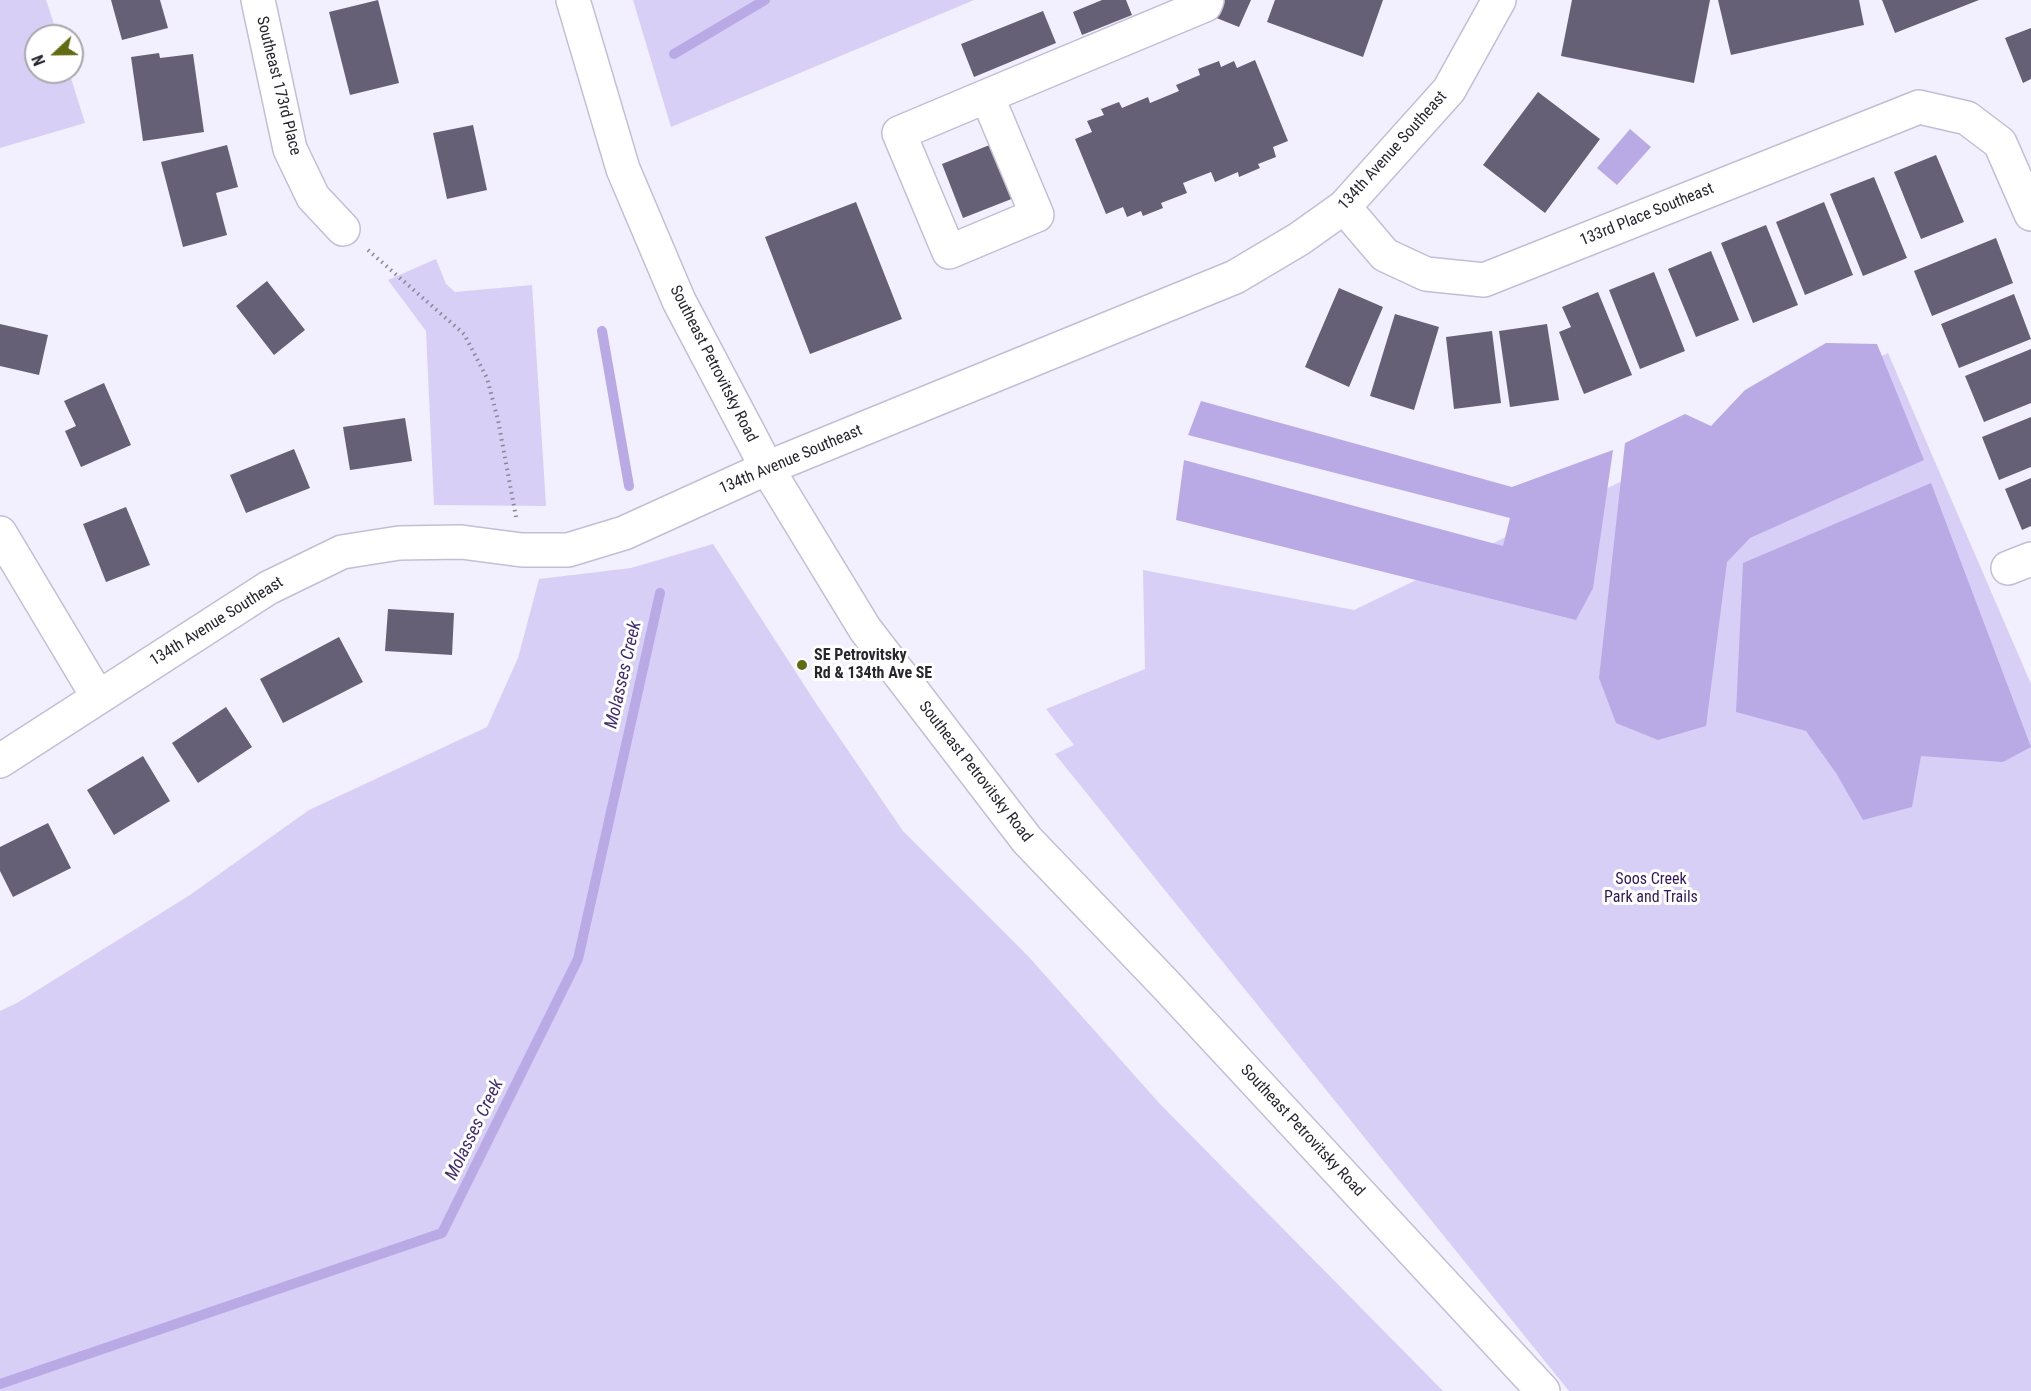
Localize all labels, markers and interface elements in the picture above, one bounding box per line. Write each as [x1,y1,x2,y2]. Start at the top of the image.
street label: Southeast 173rd Place [251,15,305,157]
north arrow [24,24,84,84]
text: N [28,52,49,68]
street label: 134th Avenue Southeast [1335,88,1451,214]
street label: 133rd Place Southeast [1577,179,1717,251]
street label: Southeast Petrovitsky Road [665,282,761,446]
street label: 134th Avenue Southeast [717,421,865,499]
street label: 134th Avenue Southeast [147,573,287,671]
water label: Molasses Creek [601,619,647,731]
place label: SE Petrovitsky Rd & 134th Ave SE [814,646,932,684]
marker: SE Petrovitsky Rd & 134th Ave SE [795,658,809,672]
street label: Southeast Petrovitsky Road [914,698,1036,846]
park label: Soos Creek Park and Trails [1604,870,1698,908]
street label: Southeast Petrovitsky Road [1236,1061,1368,1201]
water label: Molasses Creek [441,1076,509,1184]

